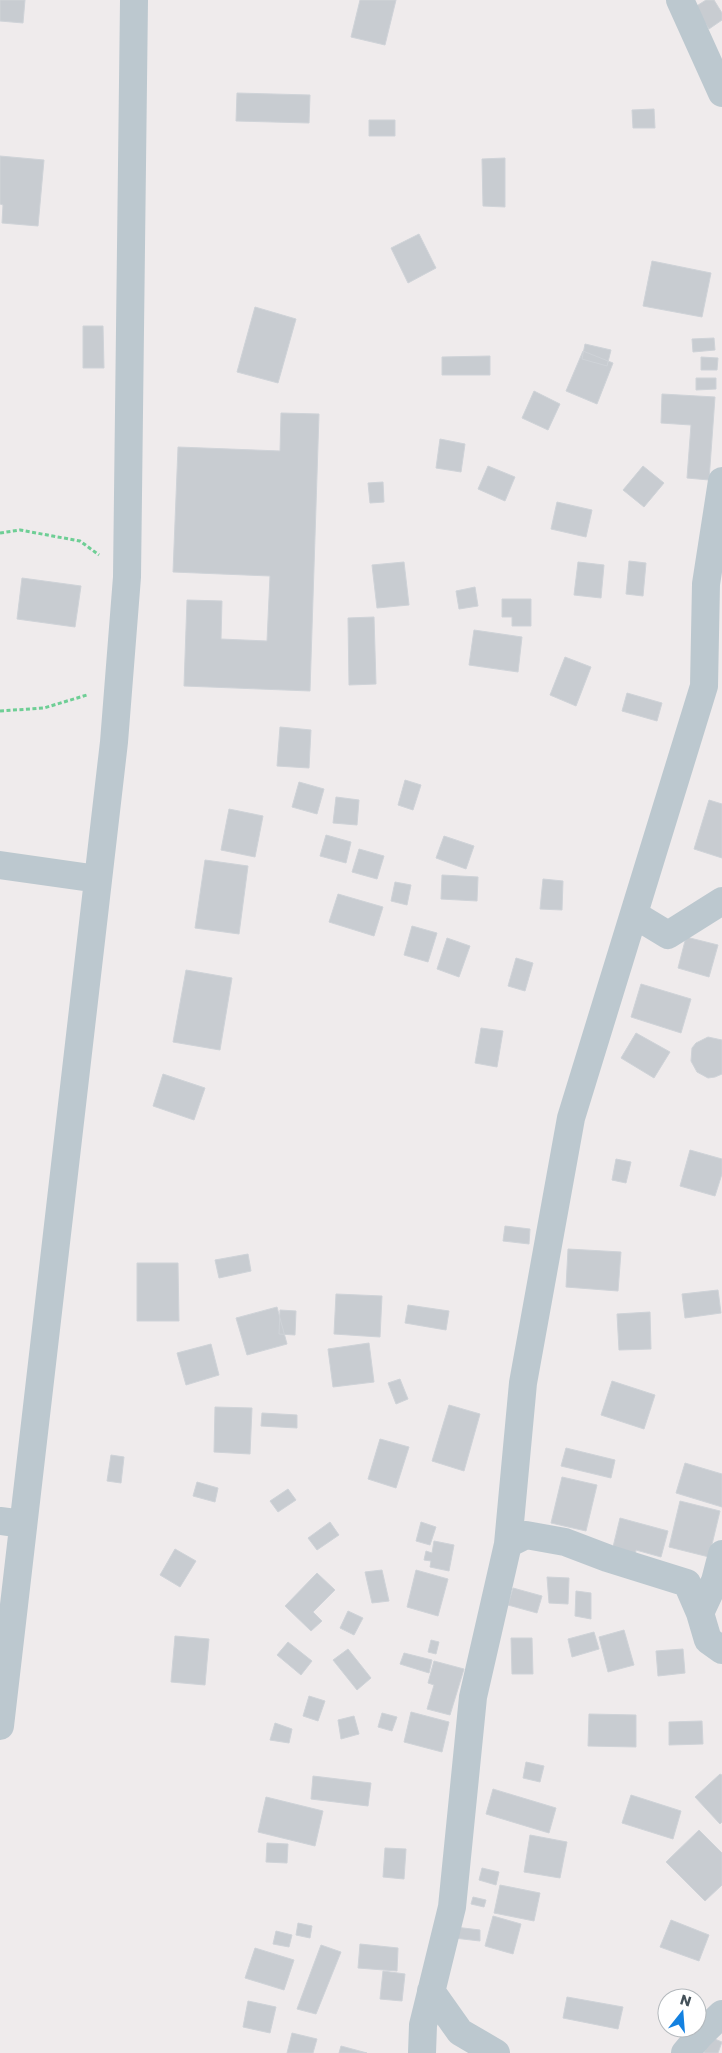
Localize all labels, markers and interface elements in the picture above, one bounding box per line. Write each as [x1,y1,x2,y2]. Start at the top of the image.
north arrow [657,1988,707,2038]
text: N [678,1989,694,2012]

